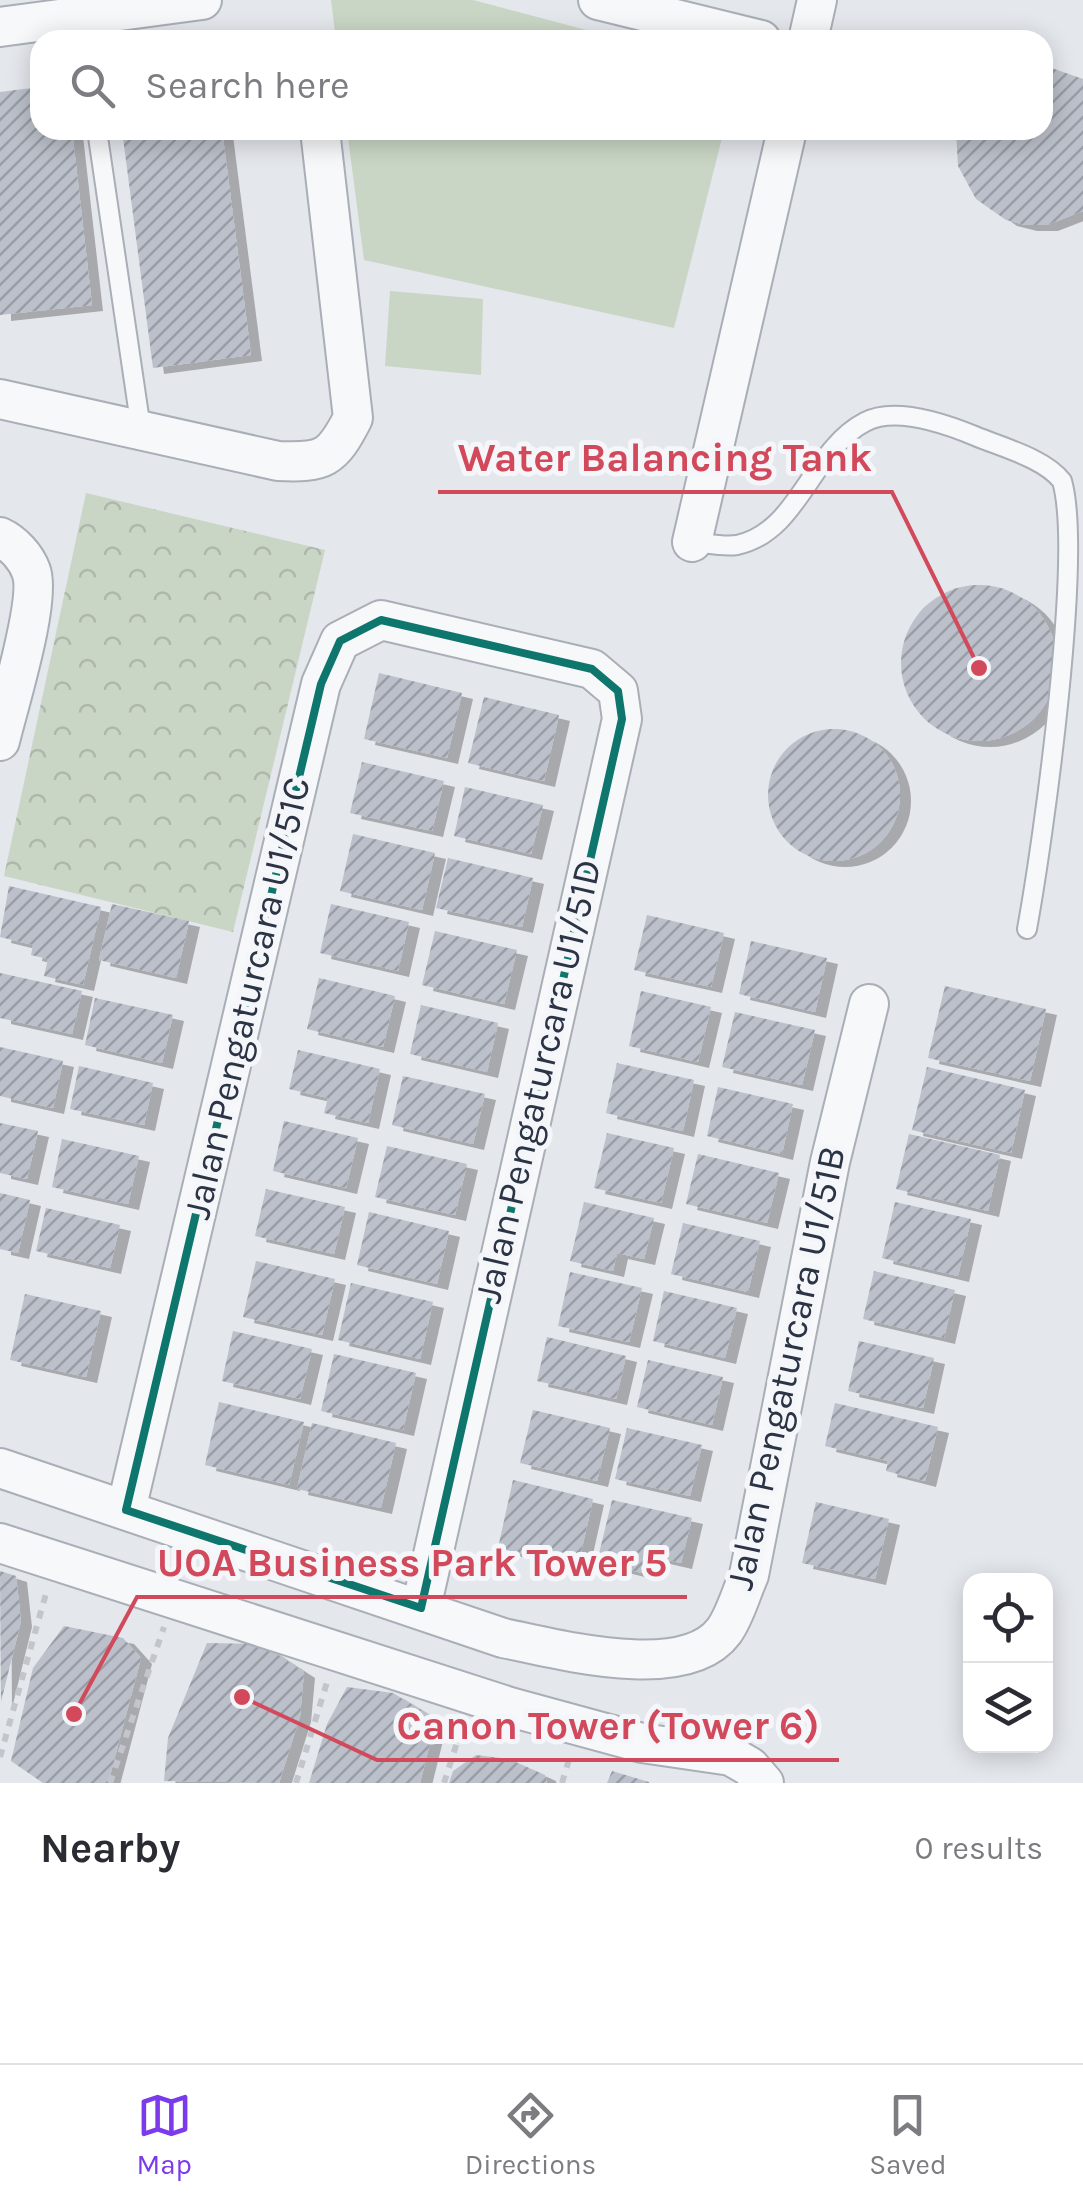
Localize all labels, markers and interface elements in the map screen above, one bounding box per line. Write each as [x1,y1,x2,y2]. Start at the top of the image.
search box [30,30,1053,140]
icon: search [65,58,120,113]
text: Search here [145,63,349,108]
callout: Water Balancing Tank [438,422,892,492]
text: Water Balancing Tank [458,434,872,481]
street label: Jalan Pengaturcara U1/51C [174,773,320,1223]
street label: Jalan Pengaturcara U1/51D [465,855,611,1307]
street label: Jalan Pengaturcara U1/51B [717,1142,855,1594]
callout: UOA Business Park Tower 5 [137,1527,687,1597]
text: UOA Business Park Tower 5 [157,1539,667,1586]
map controls [963,1573,1053,1753]
button: locate [963,1573,1053,1663]
button: layers [963,1663,1053,1753]
callout: Canon Tower (Tower 6) [377,1690,839,1760]
text: Canon Tower (Tower 6) [397,1702,819,1749]
text: Nearby [40,1823,180,1873]
text: 0 results [914,1830,1043,1867]
tab: Map [136,2088,192,2181]
tab: Directions [465,2088,596,2181]
tab: Saved [869,2088,947,2181]

